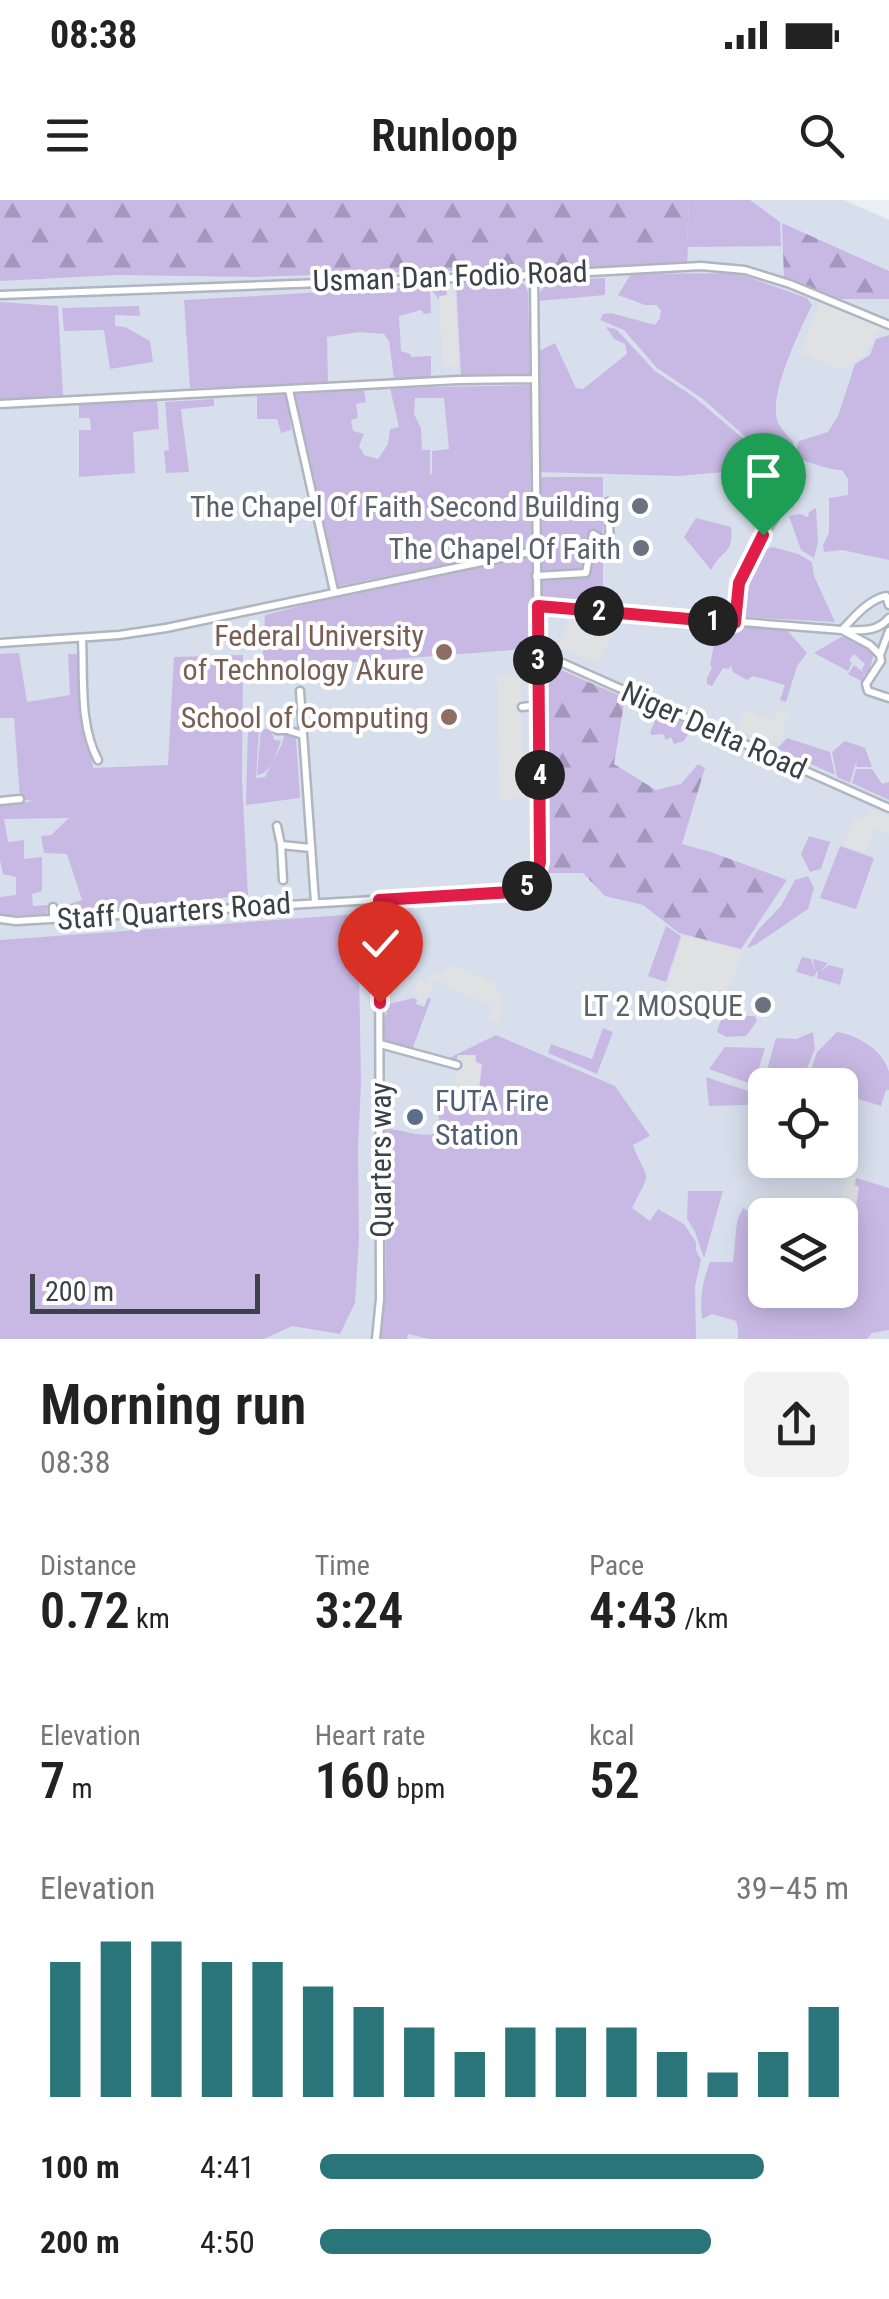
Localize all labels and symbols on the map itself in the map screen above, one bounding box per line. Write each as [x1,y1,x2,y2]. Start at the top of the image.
street label: Usman Dan Fodio Road [312,254,588,298]
pin [721,433,806,536]
place label: The Chapel Of Faith Second Building [190,489,620,524]
marker: The Chapel Of Faith Second Building [629,495,651,517]
place label: The Chapel Of Faith [389,531,621,566]
marker: The Chapel Of Faith [630,537,652,559]
pin: 2 [574,586,624,636]
pin: 1 [688,596,738,646]
place label: Federal University of Technology Akure [183,618,424,687]
pin: 3 [513,635,563,685]
marker: Federal University of Technology Akure [433,641,455,663]
street label: Niger Delta Road [616,674,812,786]
place label: School of Computing [181,700,429,735]
marker: School of Computing [438,706,460,728]
pin: 4 [515,750,565,800]
pin: 5 [502,861,552,911]
street label: Staff Quarters Road [56,885,292,937]
pin [338,901,423,1004]
place label: LT 2 MOSQUE [583,988,743,1023]
marker: LT 2 MOSQUE [752,994,774,1016]
street label: Quarters way [363,1082,398,1238]
place label: FUTA Fire Station [435,1083,549,1152]
marker: FUTA Fire Station [404,1106,426,1128]
scale bar [30,1269,260,1314]

